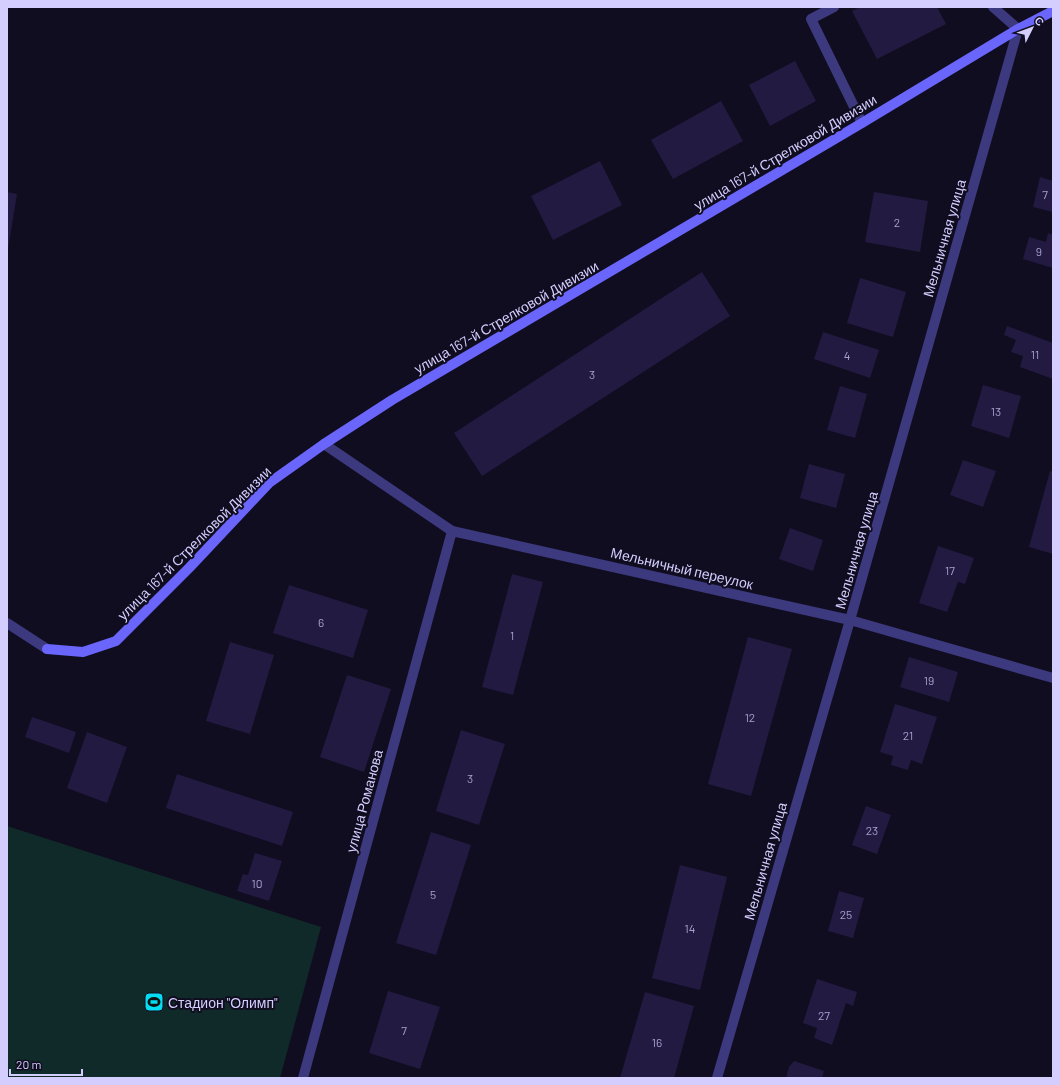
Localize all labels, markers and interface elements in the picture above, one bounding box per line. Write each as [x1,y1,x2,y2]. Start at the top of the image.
north arrow [1012,8,1052,48]
text: С [1032,14,1047,28]
street label: улица 167-й Стрелковой Дивизии [690,91,880,213]
street label: Мельничная улица [919,177,969,299]
house number: 7 [1042,187,1048,201]
house number: 2 [894,215,900,229]
house number: 9 [1036,244,1042,258]
street label: улица 167-й Стрелковой Дивизии [411,257,601,377]
house number: 11 [1031,347,1039,361]
house number: 4 [844,348,850,362]
house number: 3 [589,367,595,381]
house number: 13 [991,404,1001,418]
street label: улица 167-й Стрелковой Дивизии [114,463,274,623]
street label: Мельничная улица [831,489,881,611]
street label: Мельничный переулок [609,543,756,593]
house number: 17 [945,563,955,577]
house number: 6 [318,615,324,629]
house number: 1 [510,628,514,642]
house number: 19 [924,673,934,687]
house number: 12 [745,710,755,724]
house number: 21 [903,728,913,742]
street label: улица Романова [342,748,386,854]
house number: 3 [467,771,473,785]
street label: Мельничная улица [740,800,790,922]
house number: 23 [866,823,878,837]
house number: 10 [252,876,262,890]
house number: 5 [430,887,436,901]
house number: 25 [840,907,852,921]
house number: 14 [685,921,695,935]
sports icon: Стадион "Олимп" [143,991,165,1013]
place label: Стадион "Олимп" [168,994,278,1011]
house number: 27 [818,1008,830,1022]
house number: 7 [401,1023,407,1037]
house number: 16 [652,1035,662,1049]
scale bar [10,1051,82,1077]
text: 20 m [16,1057,42,1071]

